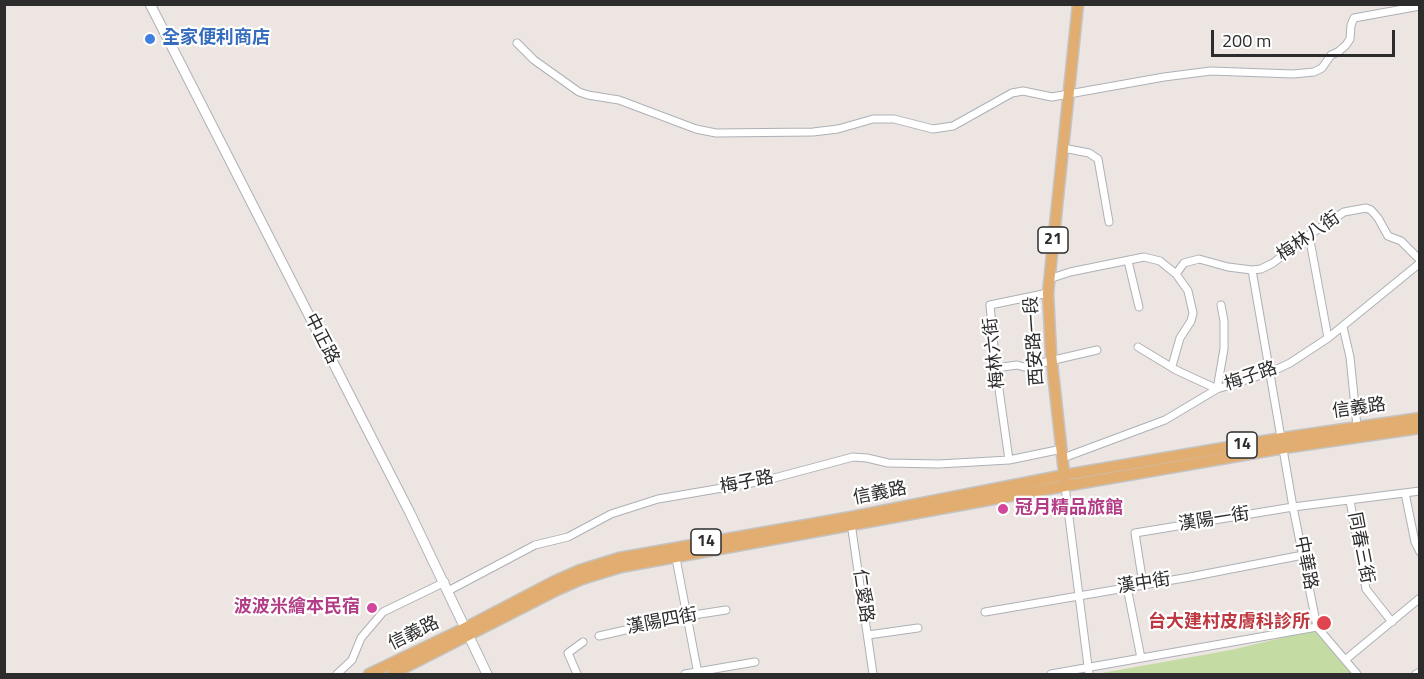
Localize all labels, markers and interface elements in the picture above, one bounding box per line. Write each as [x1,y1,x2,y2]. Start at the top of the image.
scale bar [1214,18,1398,56]
text: 200 m [1222,27,1271,54]
place label: 全家便利商店 [162,28,270,50]
marker: 全家便利商店 [143,32,157,46]
street label: 梅林八街 [1273,208,1345,266]
road number: 21 [1038,227,1068,253]
street label: 西安路一段 [1021,295,1049,387]
street label: 中正路 [299,310,343,368]
street label: 梅林六街 [980,316,1010,390]
street label: 梅子路 [1222,358,1280,396]
street label: 信義路 [1331,395,1387,423]
road number: 14 [1227,432,1257,458]
street label: 梅子路 [718,467,776,499]
street label: 信義路 [851,478,909,510]
place label: 冠月精品旅館 [1015,498,1123,520]
marker: 冠月精品旅館 [996,502,1010,516]
street label: 漢陽一街 [1177,504,1251,536]
street label: 同春三街 [1343,511,1377,585]
road number: 14 [691,529,721,555]
street label: 中華路 [1289,534,1321,592]
street label: 仁愛路 [848,568,876,624]
street label: 漢中街 [1116,569,1172,599]
place label: 波波米繪本民宿 [234,597,360,619]
marker: 波波米繪本民宿 [365,601,379,615]
street label: 漢陽四街 [625,605,699,639]
street label: 信義路 [385,612,443,656]
place label: 台大建村皮膚科診所 [1148,612,1310,634]
marker: 台大建村皮膚科診所 [1315,614,1333,632]

